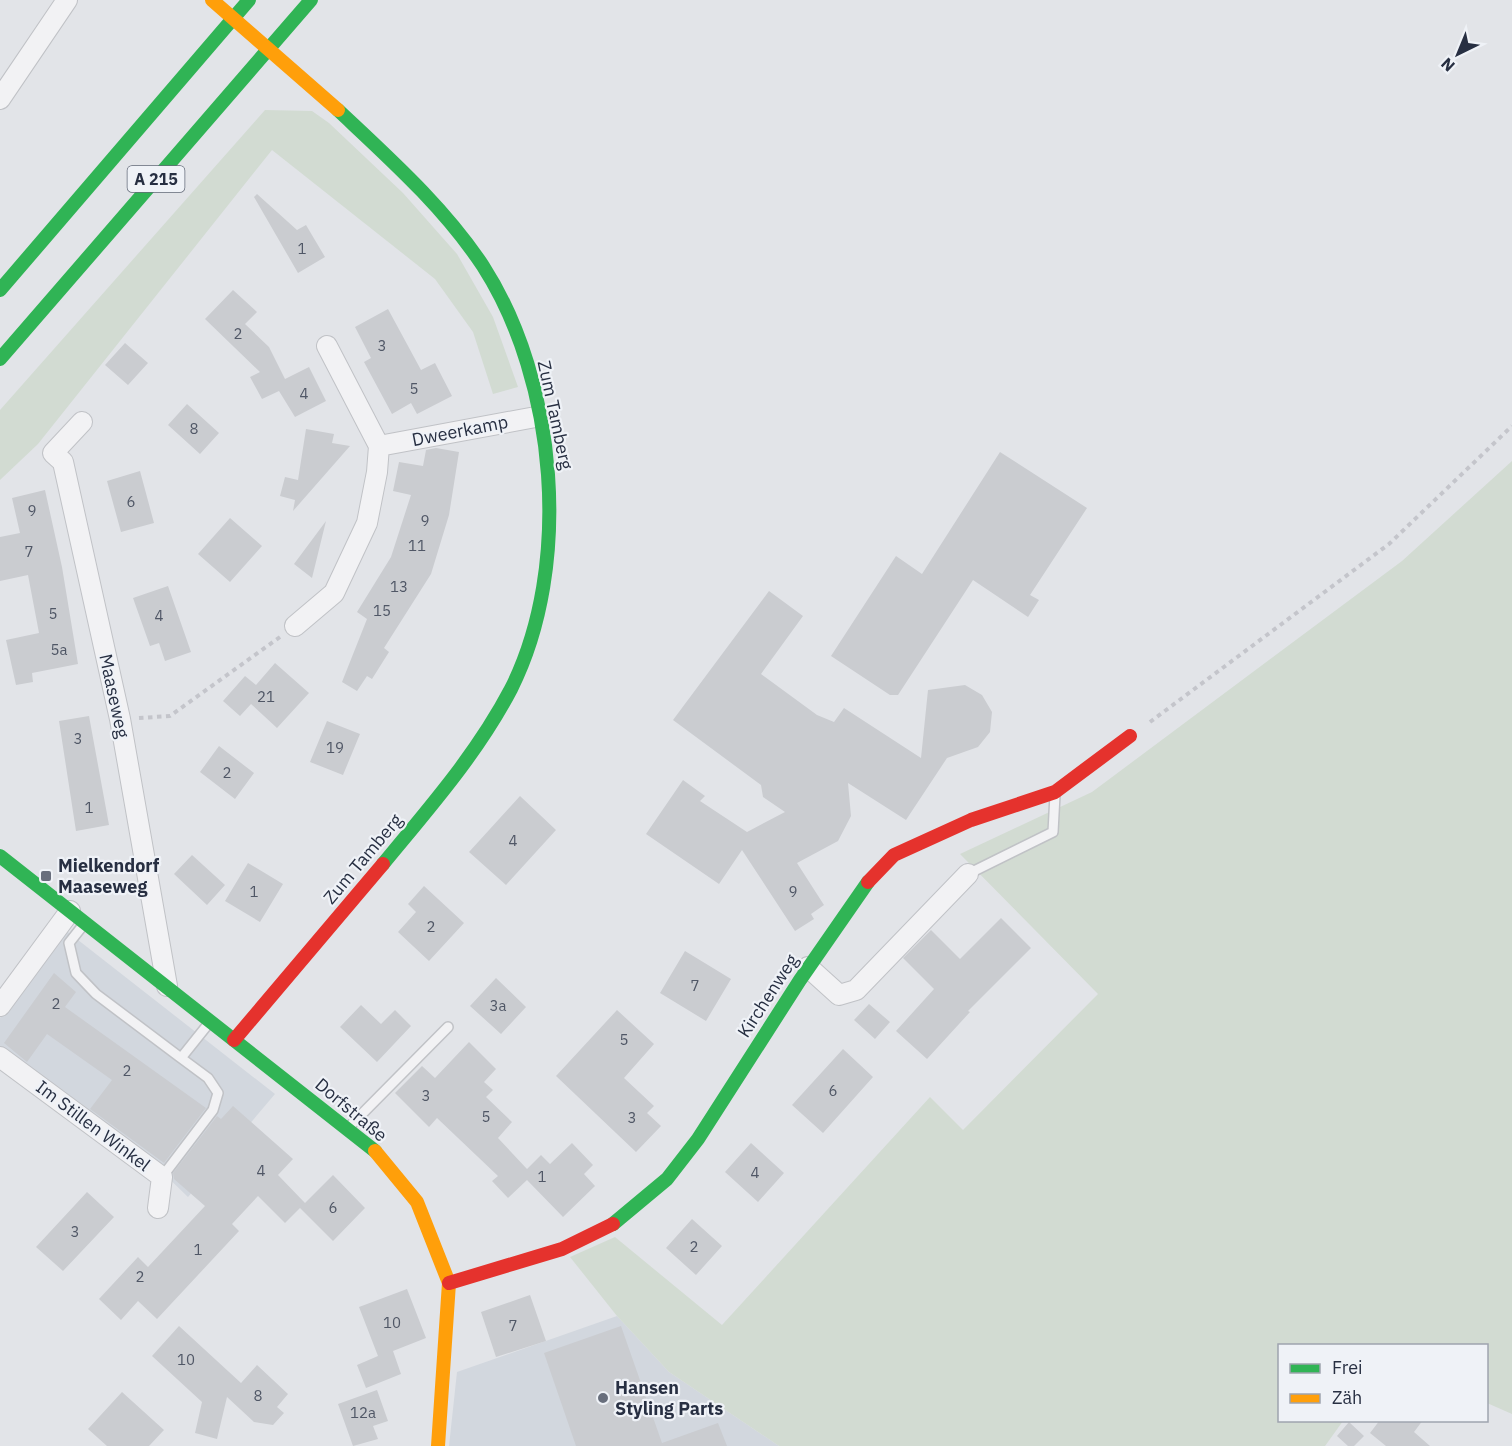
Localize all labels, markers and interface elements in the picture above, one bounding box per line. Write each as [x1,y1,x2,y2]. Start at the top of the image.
north arrow [1428,24,1488,84]
text: N [1437,54,1459,76]
road number: A 215 [128,166,184,192]
house number: 1 [297,239,307,258]
house number: 2 [233,324,243,343]
house number: 3 [377,336,387,355]
street label: Zum Tamberg [533,358,578,472]
house number: 5 [409,379,419,398]
house number: 4 [299,384,309,403]
street label: Dweerkamp [410,410,510,451]
house number: 8 [189,419,199,438]
house number: 6 [126,492,136,511]
house number: 9 [27,501,37,520]
house number: 9 [420,511,430,530]
house number: 11 [408,536,426,555]
house number: 7 [24,542,34,561]
house number: 13 [390,577,408,596]
house number: 15 [373,601,391,620]
house number: 5 [48,604,58,623]
house number: 4 [154,606,164,625]
house number: 5a [50,640,68,659]
street label: Maaseweg [94,652,135,741]
house number: 21 [257,687,275,706]
house number: 3 [73,729,83,748]
house number: 19 [326,738,344,757]
house number: 2 [222,763,232,782]
house number: 1 [84,798,94,817]
street label: Zum Tamberg [318,808,407,909]
house number: 4 [508,831,518,850]
place label: Mielkendorf Maaseweg [58,854,160,898]
marker: Mielkendorf Maaseweg [39,869,53,883]
house number: 1 [249,882,259,901]
house number: 9 [788,882,798,901]
house number: 2 [426,917,436,936]
street label: Kirchenweg [732,949,803,1042]
house number: 7 [690,976,700,995]
house number: 2 [51,994,61,1013]
house number: 3a [489,996,507,1015]
house number: 5 [619,1030,629,1049]
house number: 2 [122,1061,132,1080]
street label: Dorfstraße [311,1073,392,1147]
street label: Im Stillen Winkel [32,1075,155,1176]
house number: 6 [828,1081,838,1100]
house number: 3 [421,1086,431,1105]
house number: 5 [481,1107,491,1126]
house number: 3 [627,1108,637,1127]
house number: 4 [256,1161,266,1180]
house number: 4 [750,1163,760,1182]
house number: 1 [537,1167,547,1186]
house number: 6 [328,1198,338,1217]
house number: 3 [70,1222,80,1241]
house number: 2 [689,1237,699,1256]
house number: 1 [193,1240,203,1259]
house number: 2 [135,1267,145,1286]
house number: 10 [383,1313,401,1332]
house number: 7 [508,1316,518,1335]
legend [1278,1344,1488,1422]
house number: 10 [177,1350,195,1369]
text: Frei [1332,1356,1363,1379]
place label: Hansen Styling Parts [615,1376,723,1420]
house number: 8 [253,1386,263,1405]
text: Zäh [1332,1386,1362,1409]
marker: Hansen Styling Parts [596,1391,610,1405]
house number: 12a [350,1403,376,1422]

